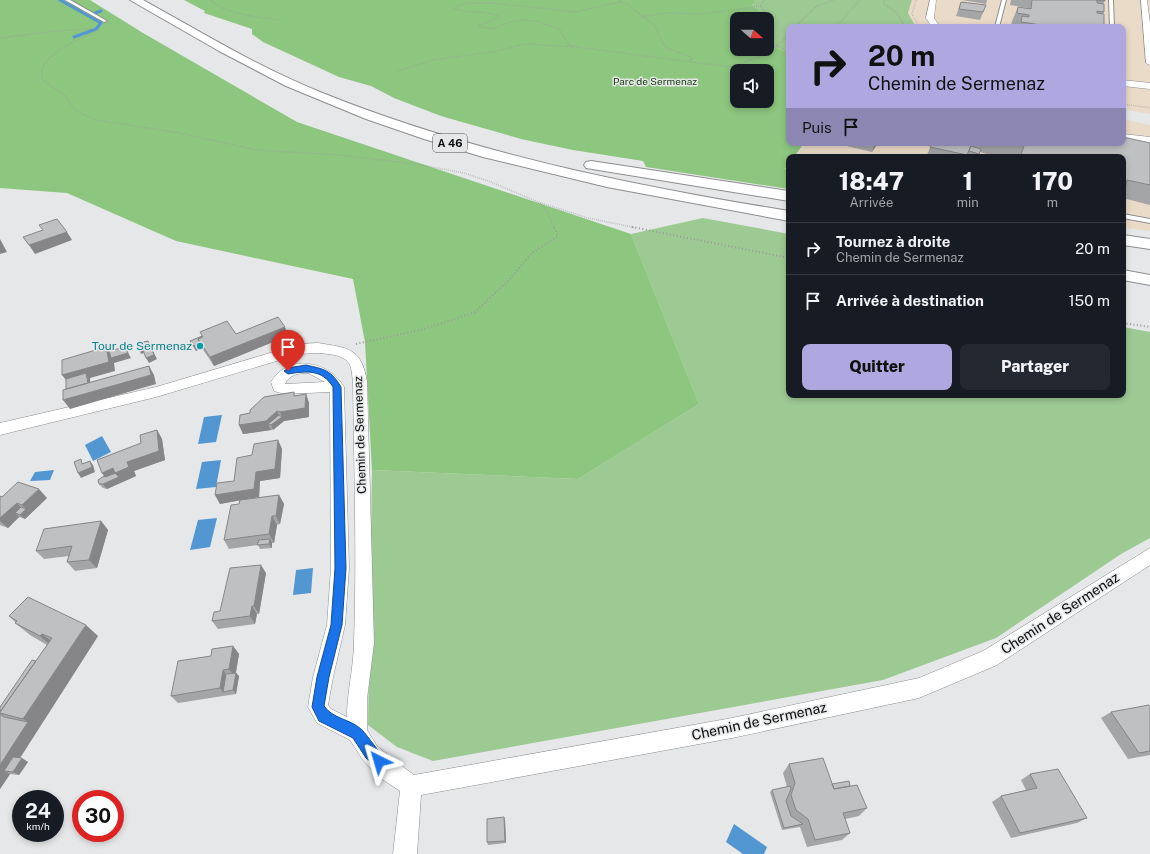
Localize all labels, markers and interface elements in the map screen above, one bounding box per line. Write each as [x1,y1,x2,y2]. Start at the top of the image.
north arrow [730,12,774,56]
map controls [730,12,774,108]
text: 20 m [868,39,935,72]
icon: right [802,40,854,92]
button: sound [730,64,774,108]
text: Chemin de Sermenaz [868,73,1045,94]
park label: Parc de Sermenaz [613,75,697,87]
icon: arrive [840,116,862,138]
text: Puis [802,119,832,136]
road number: A 46 [433,134,467,152]
text: 18:47 [839,167,904,195]
text: 1 [963,167,973,195]
text: 170 [1032,167,1073,195]
text: Arrivée [849,195,893,210]
text: min [957,195,979,210]
text: m [1047,195,1058,210]
text: Tournez à droite [836,233,950,250]
icon: right [802,238,824,260]
text: 20 m [1075,240,1110,257]
text: Chemin de Sermenaz [836,250,964,265]
icon: arrive [802,290,824,312]
text: Arrivée à destination [836,292,984,309]
text: 150 m [1068,292,1110,309]
pin [271,330,305,371]
icon: arrive [277,336,299,358]
place label: Tour de Sermenaz [92,339,192,353]
marker: Tour de Sermenaz [195,341,205,351]
button: Quitter [802,344,952,390]
button: Partager [960,344,1110,390]
street label: Chemin de Sermenaz [351,376,369,494]
street label: Chemin de Sermenaz [998,569,1122,657]
street label: Chemin de Sermenaz [690,699,828,743]
position arrow [358,740,400,782]
speed limit sign: 30 [72,790,124,842]
text: 24 [25,799,51,823]
text: km/h [26,820,50,832]

